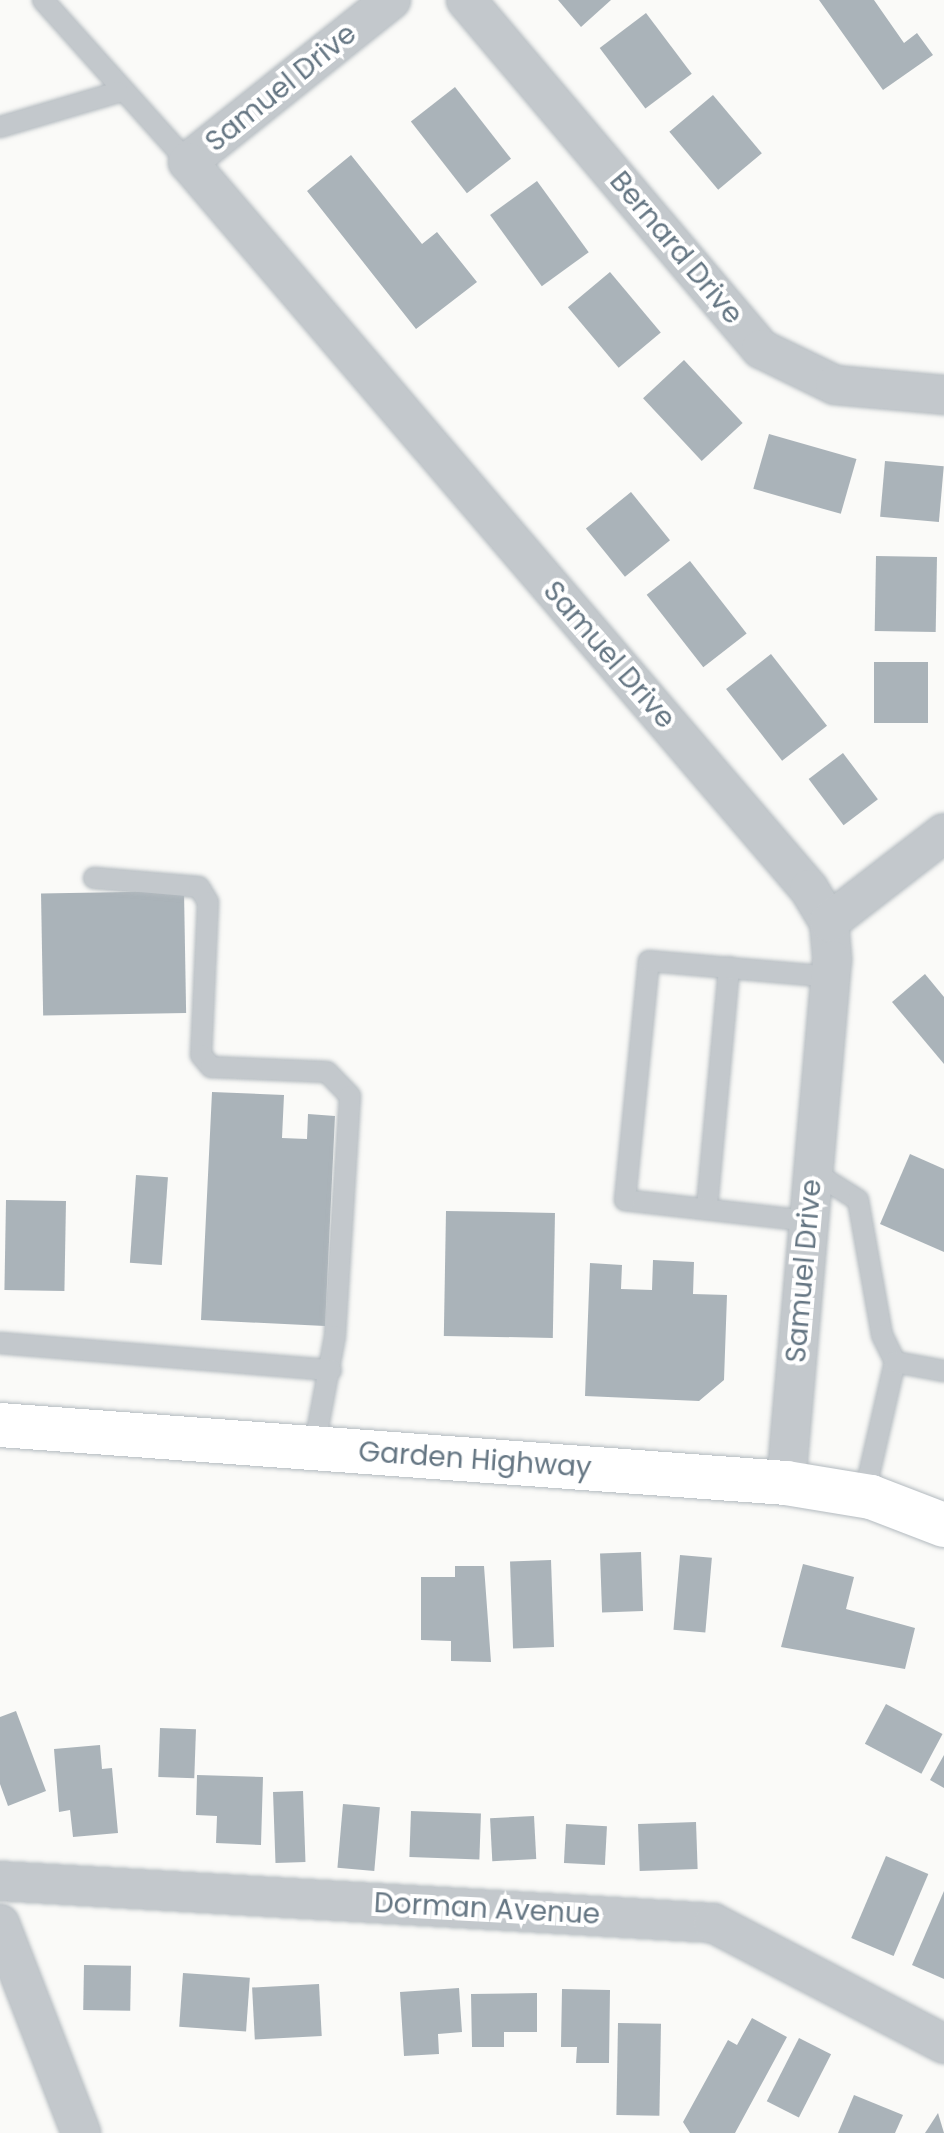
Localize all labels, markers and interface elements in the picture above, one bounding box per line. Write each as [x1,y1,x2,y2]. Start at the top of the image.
street label: Samuel Drive [199,17,363,159]
street label: Bernard Drive [602,165,750,331]
street label: Samuel Drive [536,575,682,735]
street label: Samuel Drive [779,1178,829,1364]
street label: Garden Highway [357,1435,593,1485]
street label: Dorman Avenue [373,1886,601,1932]

